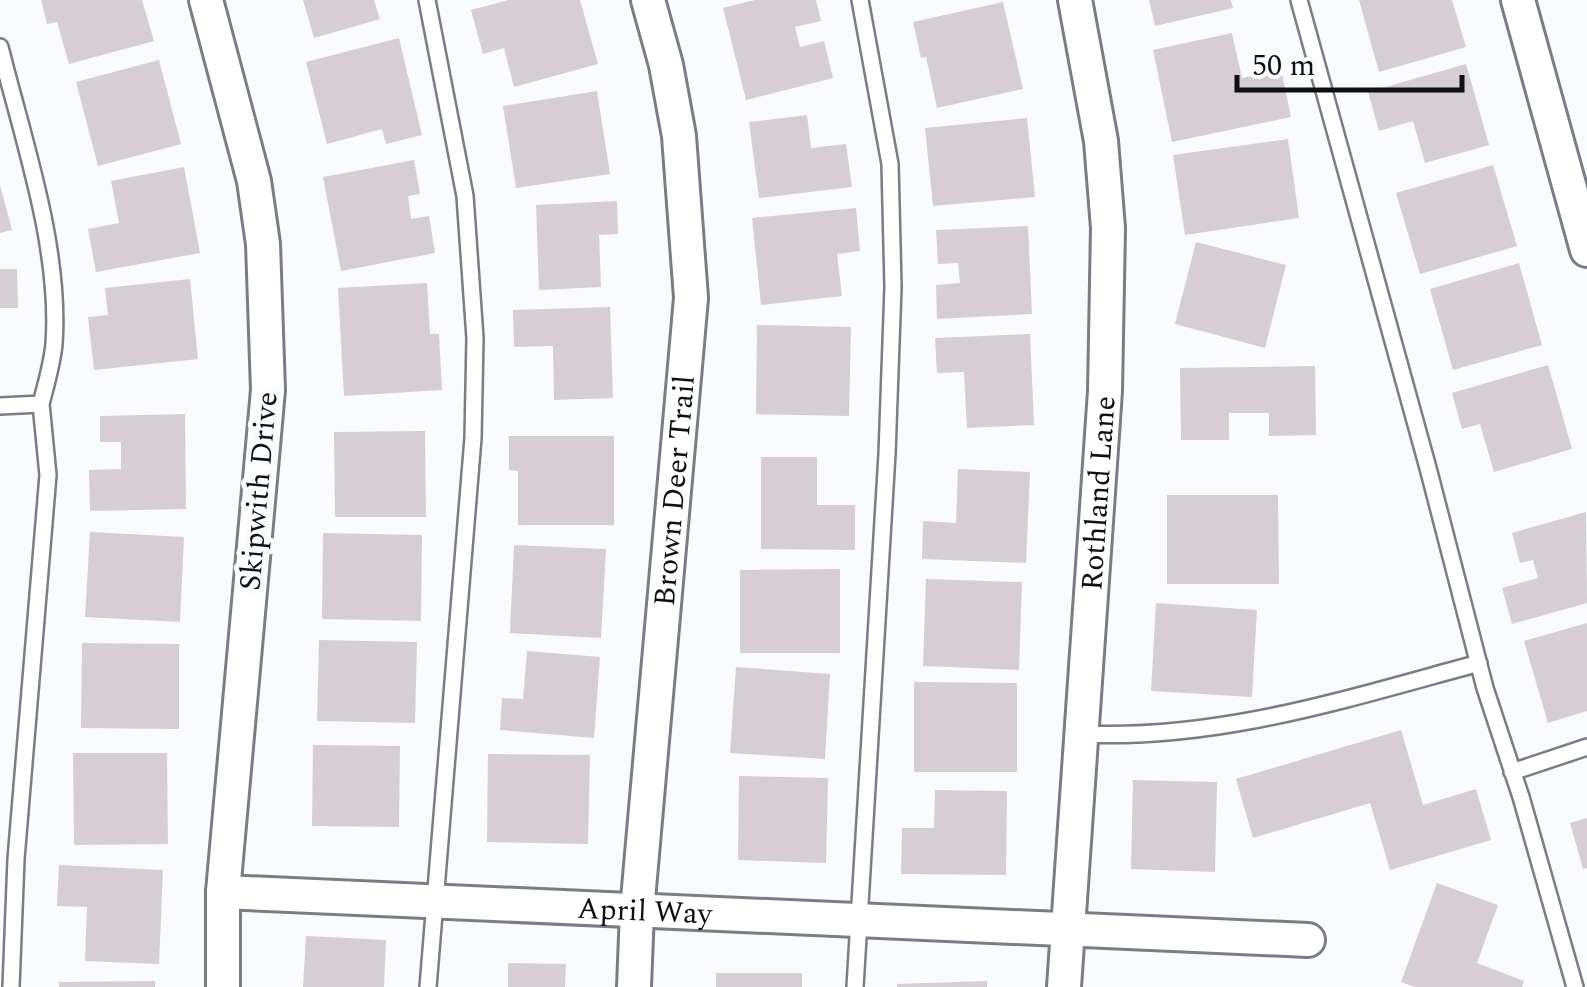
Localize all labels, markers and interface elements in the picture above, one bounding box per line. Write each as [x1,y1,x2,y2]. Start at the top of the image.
scale bar [1237,30,1462,92]
text: 50 m [1252,43,1315,89]
street label: Brown Deer Trail [642,373,708,608]
street label: Skipwith Drive [227,390,291,592]
street label: Rothland Lane [1069,394,1129,592]
street label: April Way [576,886,715,938]

